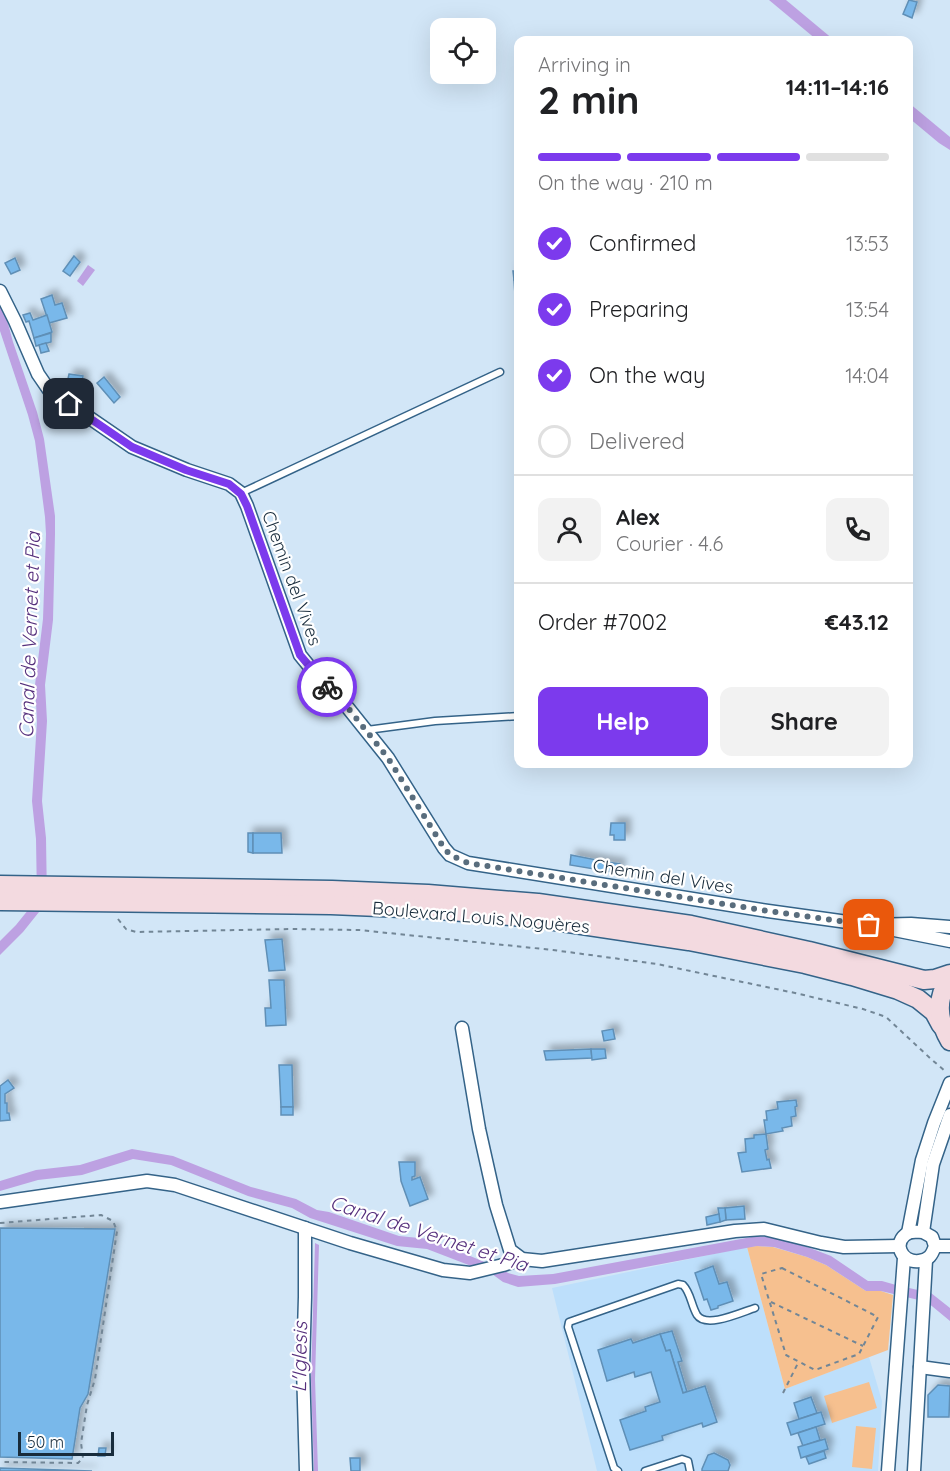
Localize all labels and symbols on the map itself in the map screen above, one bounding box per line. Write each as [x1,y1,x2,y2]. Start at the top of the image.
pin [43,378,94,429]
street label: Chemin del Vives [257,507,327,649]
water label: Canal de Vernet et Pia [13,529,45,739]
courier [297,657,357,717]
street label: Chemin del Vives [591,854,735,898]
street label: Boulevard Louis Noguères [371,896,591,938]
pin [843,899,894,950]
water label: Canal de Vernet et Pia [327,1189,533,1277]
water label: L'Iglesis [286,1320,312,1393]
scale bar [18,1429,114,1456]

